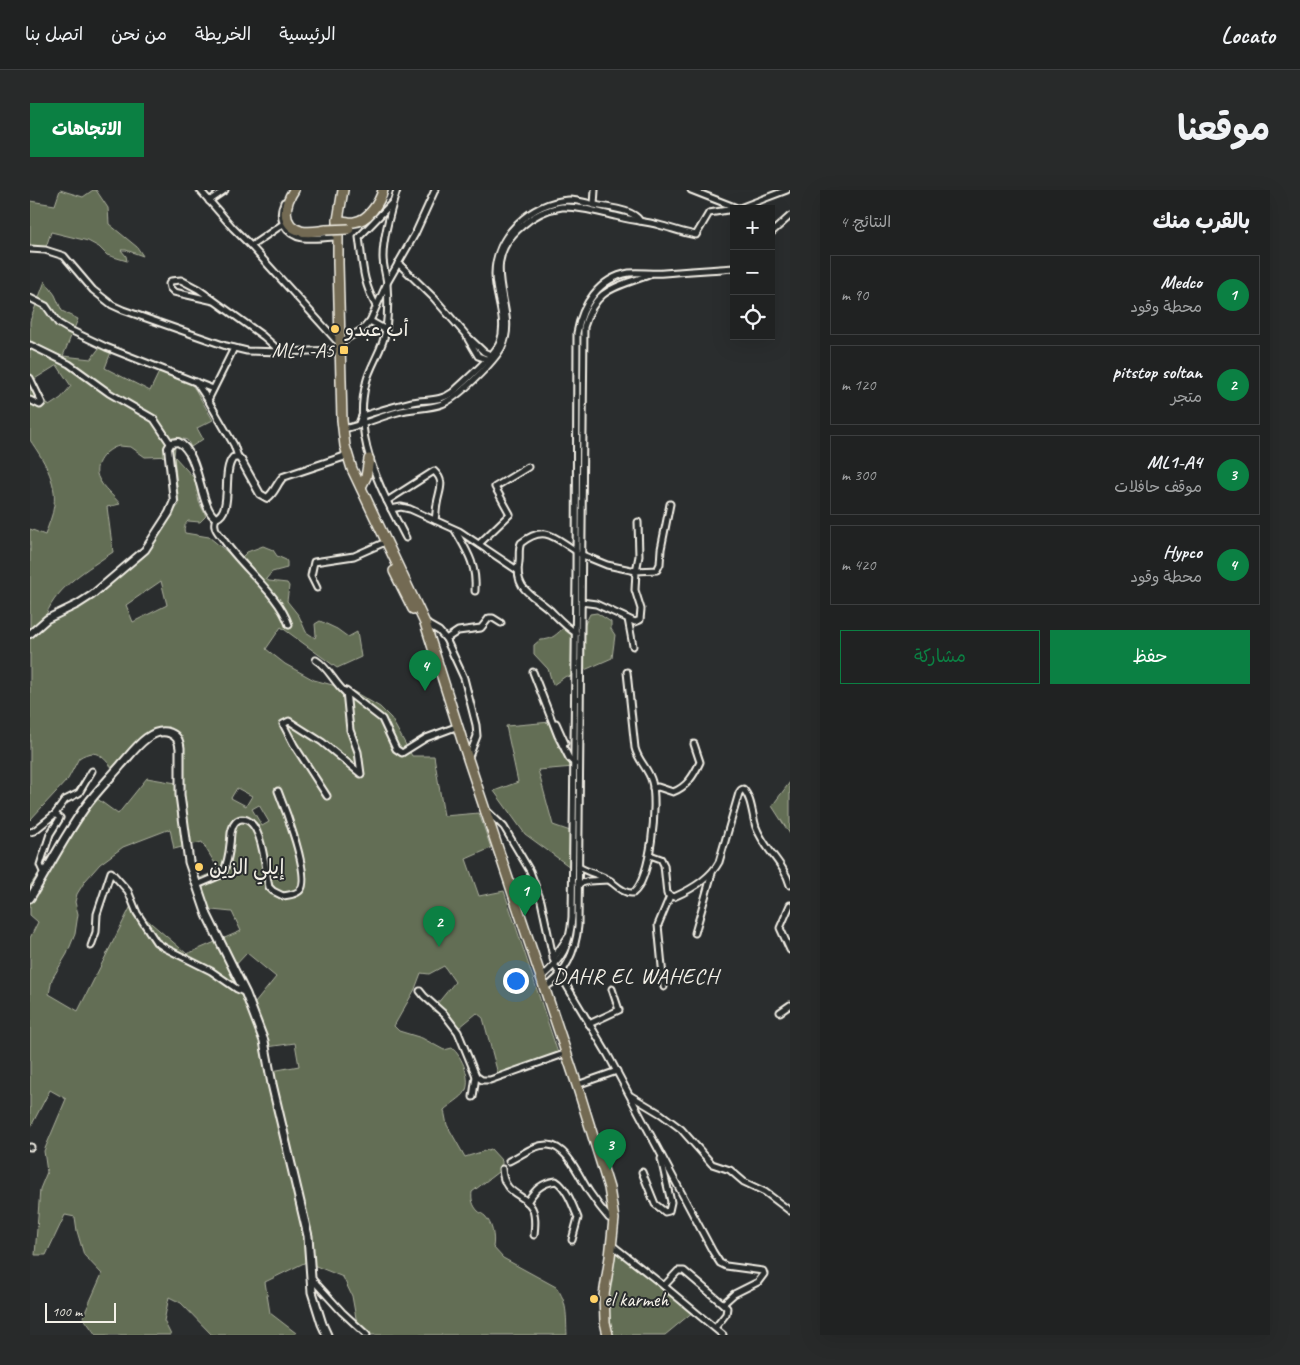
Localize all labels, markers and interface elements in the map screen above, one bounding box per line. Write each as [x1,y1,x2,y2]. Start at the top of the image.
text: Locato [1221,20,1275,50]
text: اتصل بنا [25,23,83,45]
text: من نحن [111,23,167,45]
text: الخريطة [195,23,251,45]
text: الرئيسية [279,23,336,45]
button: الاتجاهات [30,103,144,157]
text: موقعنا [1177,106,1270,151]
map controls [730,205,775,340]
button: + [730,205,775,250]
text: بالقرب منك [1153,208,1250,234]
text: النتائج: 4 [840,212,891,232]
button: − [730,250,775,295]
text: Medco [1160,270,1202,294]
text: 90 m [841,285,868,305]
text: 1 [1229,285,1237,305]
button: locate [730,295,775,340]
text: محطة وقود [1130,297,1202,317]
place label: أب عبدو [344,317,409,342]
marker: أب عبدو [329,323,341,335]
place label: ML1 -A5 [272,338,335,363]
marker: ML1 -A5 [338,344,350,356]
text: pitstop soltan [1113,360,1202,384]
text: 120 m [841,375,875,395]
text: 2 [1229,375,1237,395]
text: متجر [1171,387,1202,407]
text: ML1-A4 [1147,450,1202,474]
text: 300 m [841,465,875,485]
text: 3 [1229,465,1237,485]
text: موقف حافلات [1114,477,1202,497]
text: Hypco [1163,540,1202,564]
text: 420 m [841,555,875,575]
text: 4 [1229,555,1237,575]
text: محطة وقود [1130,567,1202,587]
button: مشاركة [840,630,1040,684]
button: حفظ [1050,630,1250,684]
pin: 4 [409,650,441,691]
place label: إيلي الزين [209,855,284,885]
marker: إيلي الزين [193,861,205,873]
pin: 1 [509,875,541,916]
pin: 2 [423,906,455,947]
district label: DAHR EL WAHECH [553,962,722,990]
your location [503,968,529,994]
pin: 3 [594,1129,626,1170]
place label: el karmeh [604,1287,669,1312]
marker: el karmeh [588,1293,600,1305]
scale bar [45,1300,116,1323]
text: 100 m [52,1303,82,1320]

